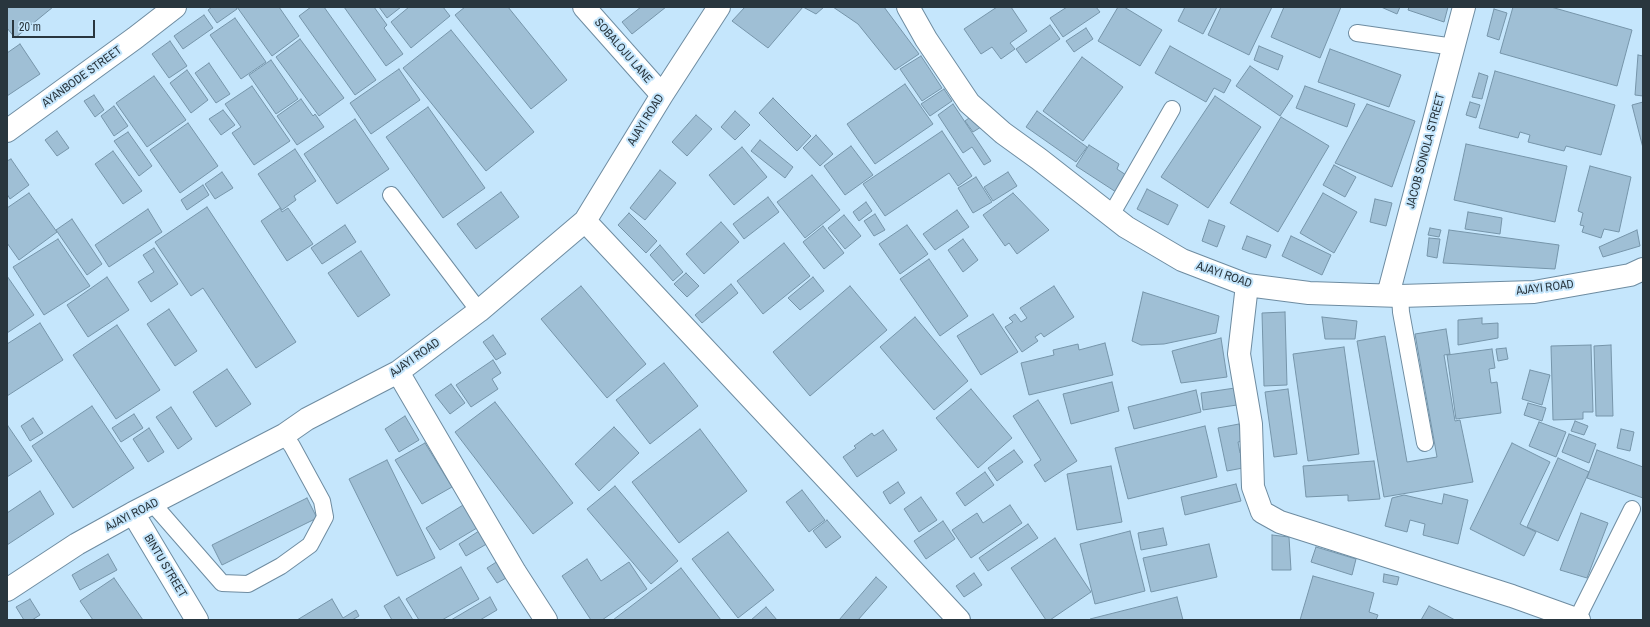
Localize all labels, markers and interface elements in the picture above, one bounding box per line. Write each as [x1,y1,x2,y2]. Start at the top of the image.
scale bar [14,12,97,38]
street label: SOBALOJU LANE [591,16,655,86]
text: 20 m [19,19,41,35]
street label: AYANBODE STREET [39,43,125,111]
street label: AJAYI ROAD [625,92,667,148]
street label: JACOB SONOLA STREET [1404,92,1448,210]
street label: AJAYI ROAD [1194,259,1254,291]
street label: AJAYI ROAD [1515,277,1575,299]
street label: AJAYI ROAD [387,336,443,380]
street label: AJAYI ROAD [103,495,161,535]
street label: BINTU STREET [141,532,189,600]

